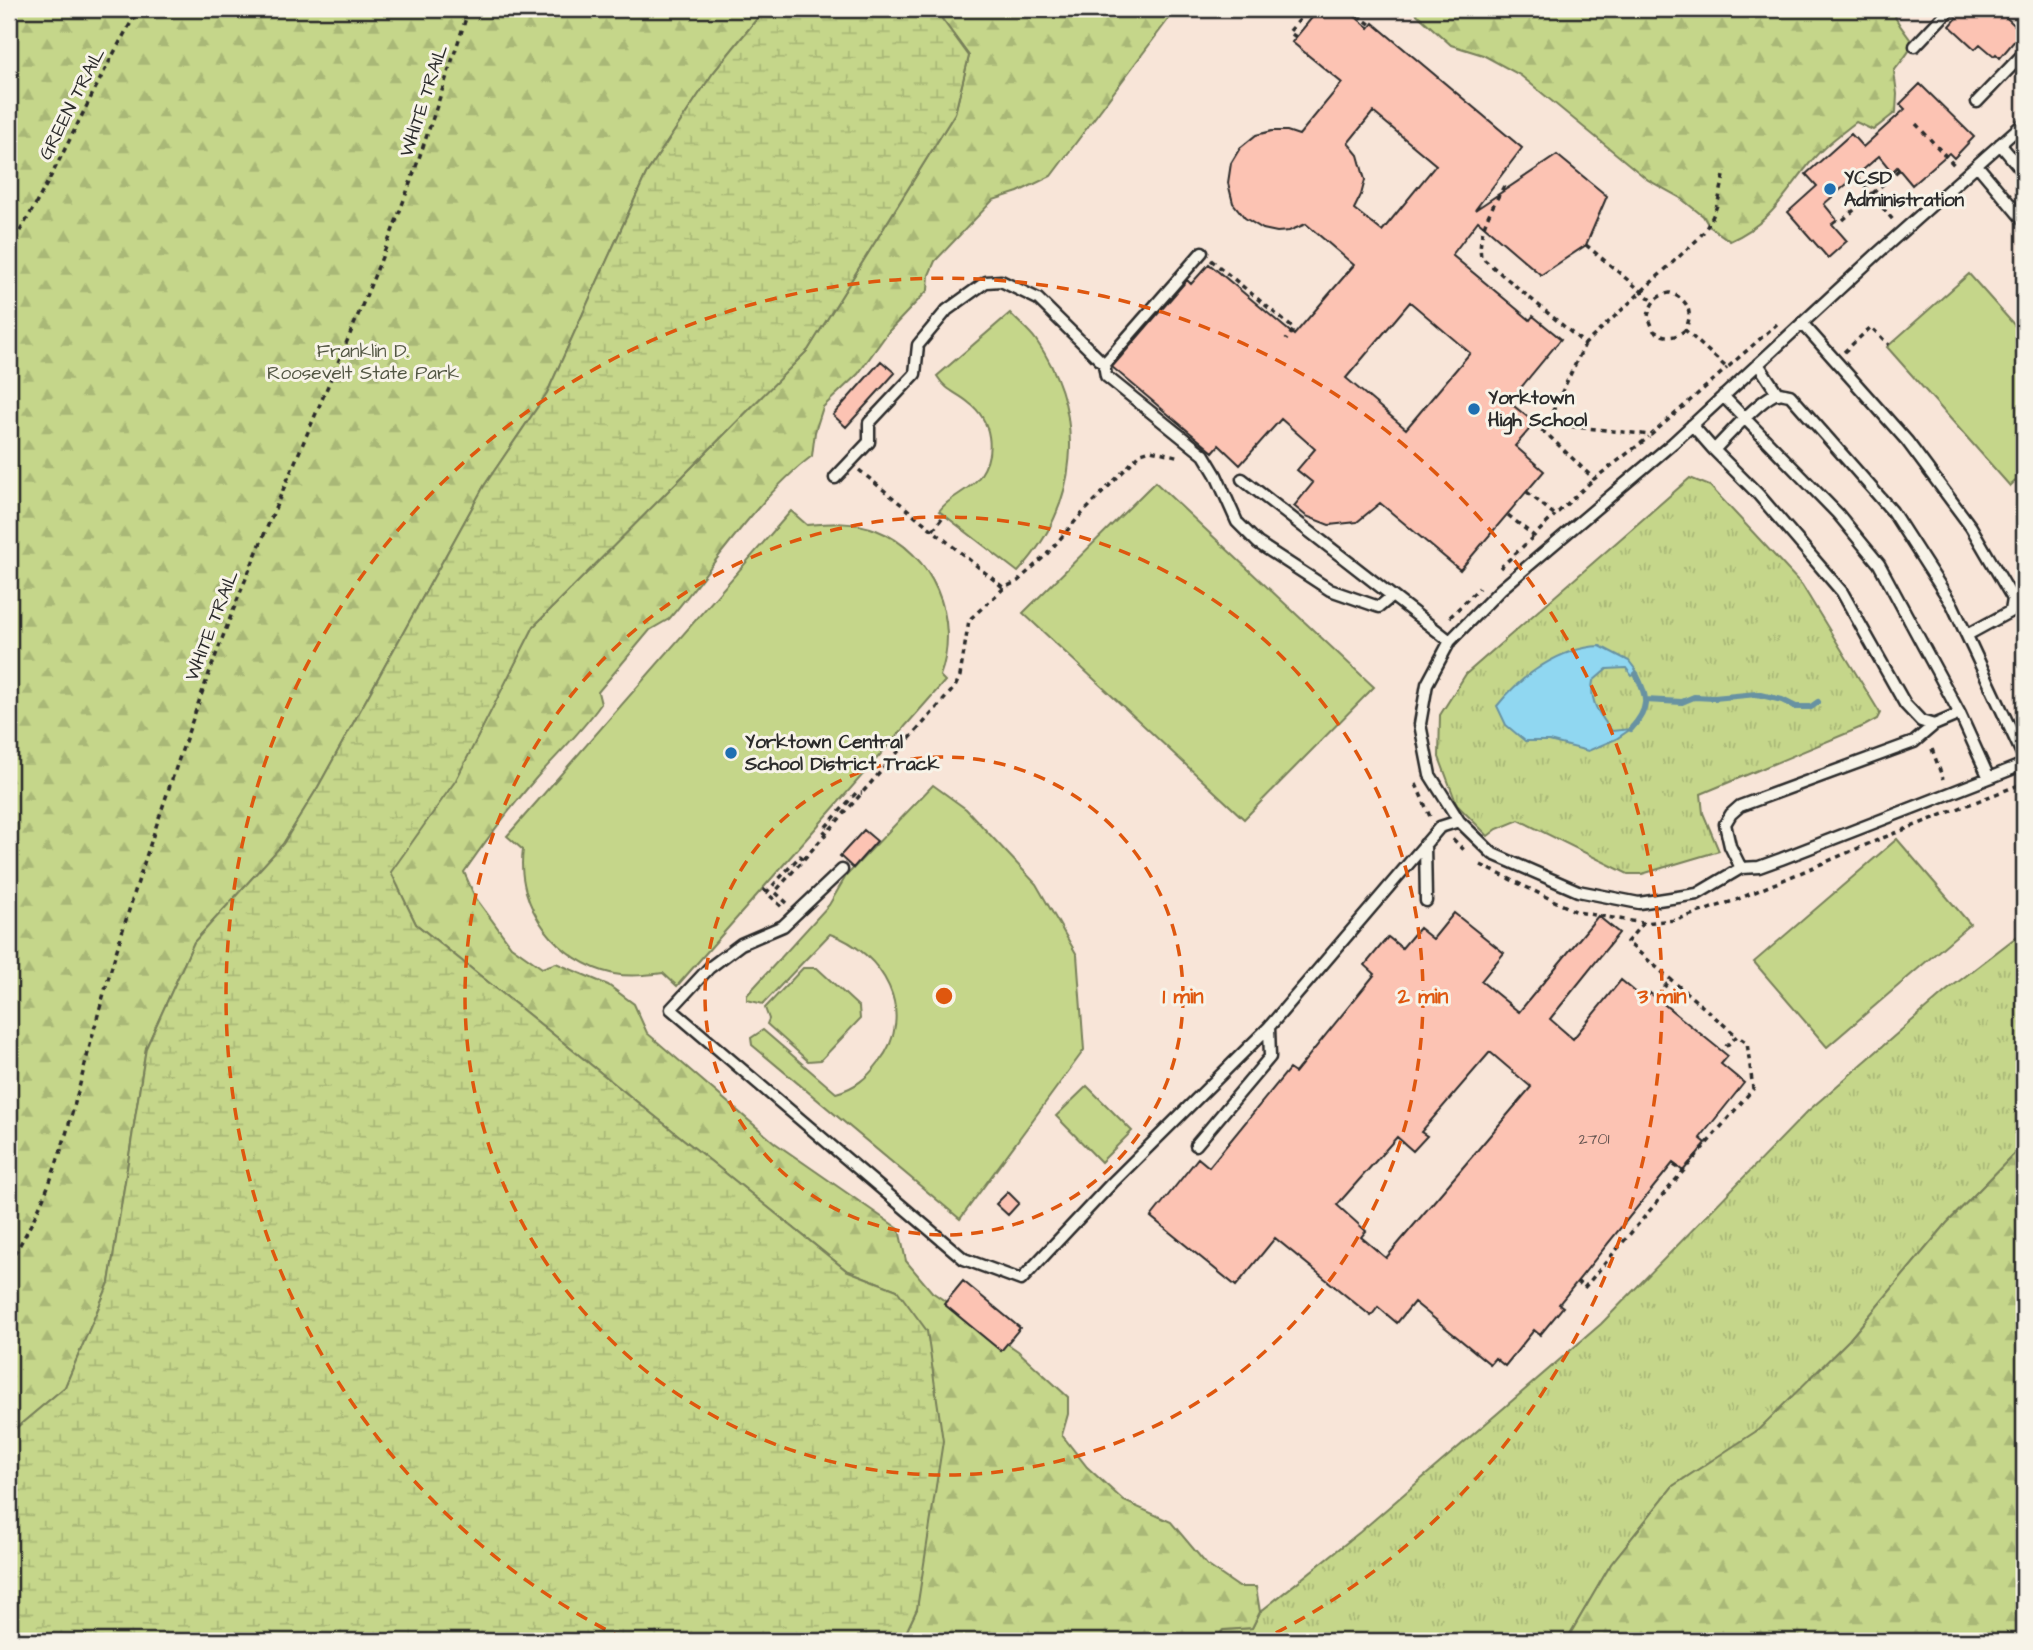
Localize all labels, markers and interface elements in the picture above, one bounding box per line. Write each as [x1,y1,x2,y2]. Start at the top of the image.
street label: WHITE TRAIL [393,41,455,161]
street label: GREEN TRAIL [32,43,112,165]
place label: YCSD Administration [1844,165,1965,214]
marker: YCSD Administration [1822,181,1838,197]
park label: Franklin D. Roosevelt State Park [267,338,459,387]
place label: Yorktown High School [1488,385,1587,435]
marker: Yorktown High School [1466,401,1482,417]
street label: WHITE TRAIL [179,567,245,685]
place label: Yorktown Central School District Track [744,729,940,778]
marker: Yorktown Central School District Track [723,745,739,761]
text: 1 min [1162,982,1204,1011]
text: 2 min [1397,982,1449,1011]
text: 3 min [1636,982,1687,1011]
centre of rings [932,984,956,1008]
house number: 2701 [1578,1128,1610,1150]

